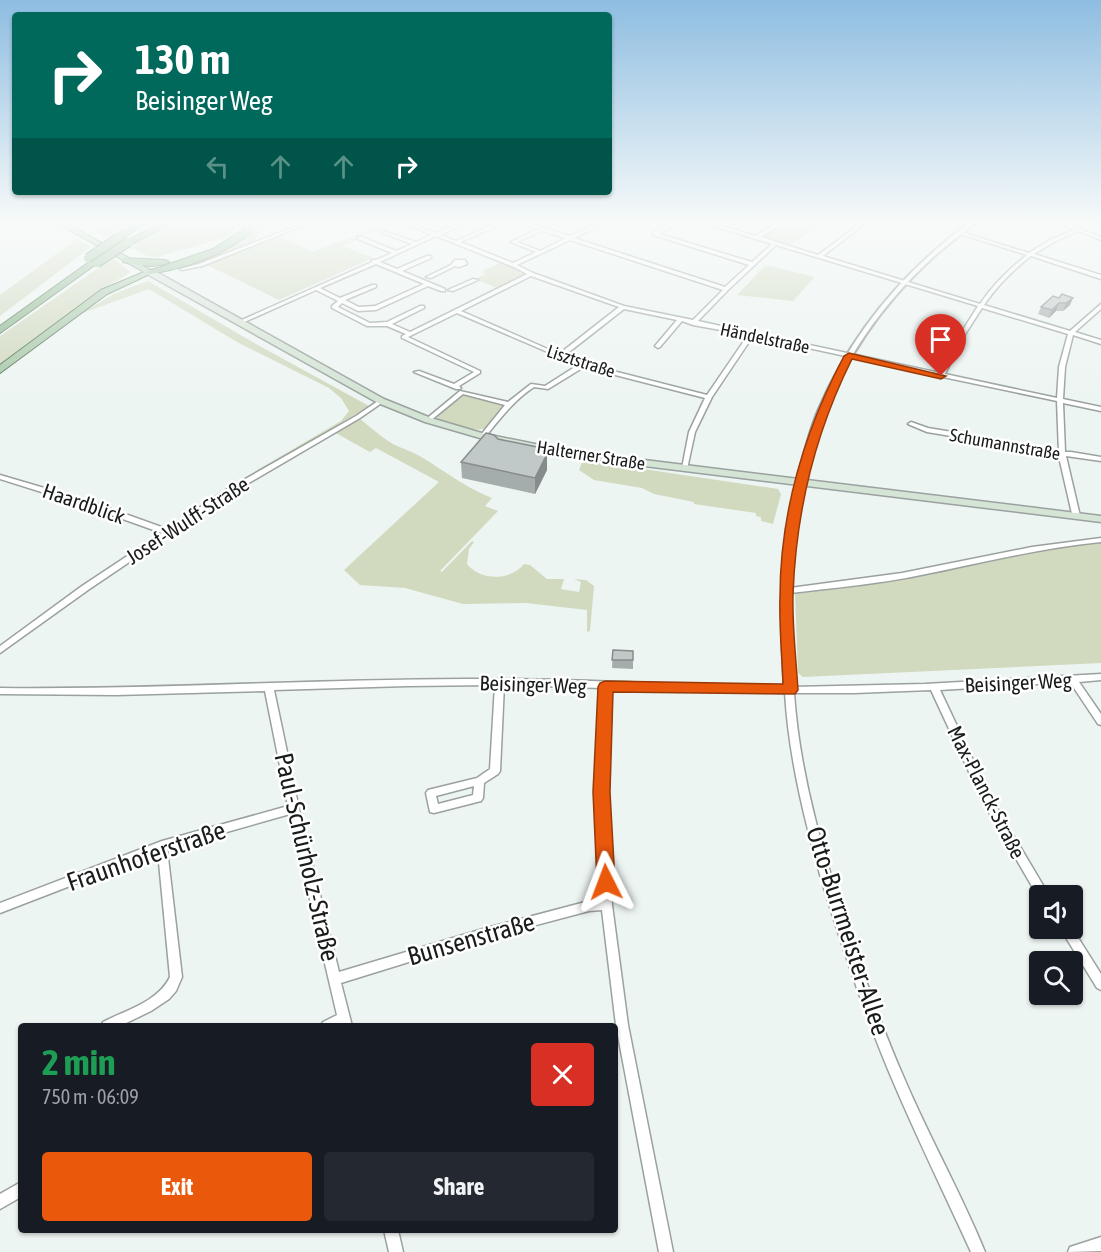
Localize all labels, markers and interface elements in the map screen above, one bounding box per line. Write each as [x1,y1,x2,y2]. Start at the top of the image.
text: 130 m [135,35,230,83]
icon: right [36,36,114,114]
text: Beisinger Weg [135,85,273,116]
icon: left [201,150,234,183]
icon: ahead [264,150,297,183]
icon: ahead [327,150,360,183]
icon: right [390,150,423,183]
pin [915,314,966,376]
street label: Händelstraße [719,318,811,358]
icon: arrive [924,323,957,356]
street label: Lisztstraße [544,340,618,382]
street label: Schumannstraße [948,424,1062,464]
street label: Halterner Straße [535,436,647,474]
street label: Josef-Wulff-Straße [121,471,253,569]
street label: Haardblick [40,478,128,528]
street label: Beisinger Weg [964,667,1072,697]
street label: Beisinger Weg [479,670,587,698]
street label: Max-Planck-Straße [943,722,1031,862]
street label: Paul-Schürholz-Straße [268,750,346,964]
street label: Fraunhoferstraße [63,815,229,897]
street label: Otto-Burrmeister-Allee [800,823,896,1039]
position arrow [574,850,638,914]
map controls [1029,885,1083,1005]
button: sound [1029,885,1083,939]
street label: Bunsenstraße [404,907,538,971]
button: search [1029,951,1083,1005]
text: 2 min [42,1041,116,1083]
button: close [531,1043,594,1106]
text: 750 m · 06:09 [42,1085,139,1108]
button: Exit [42,1152,312,1221]
button: Share [324,1152,594,1221]

